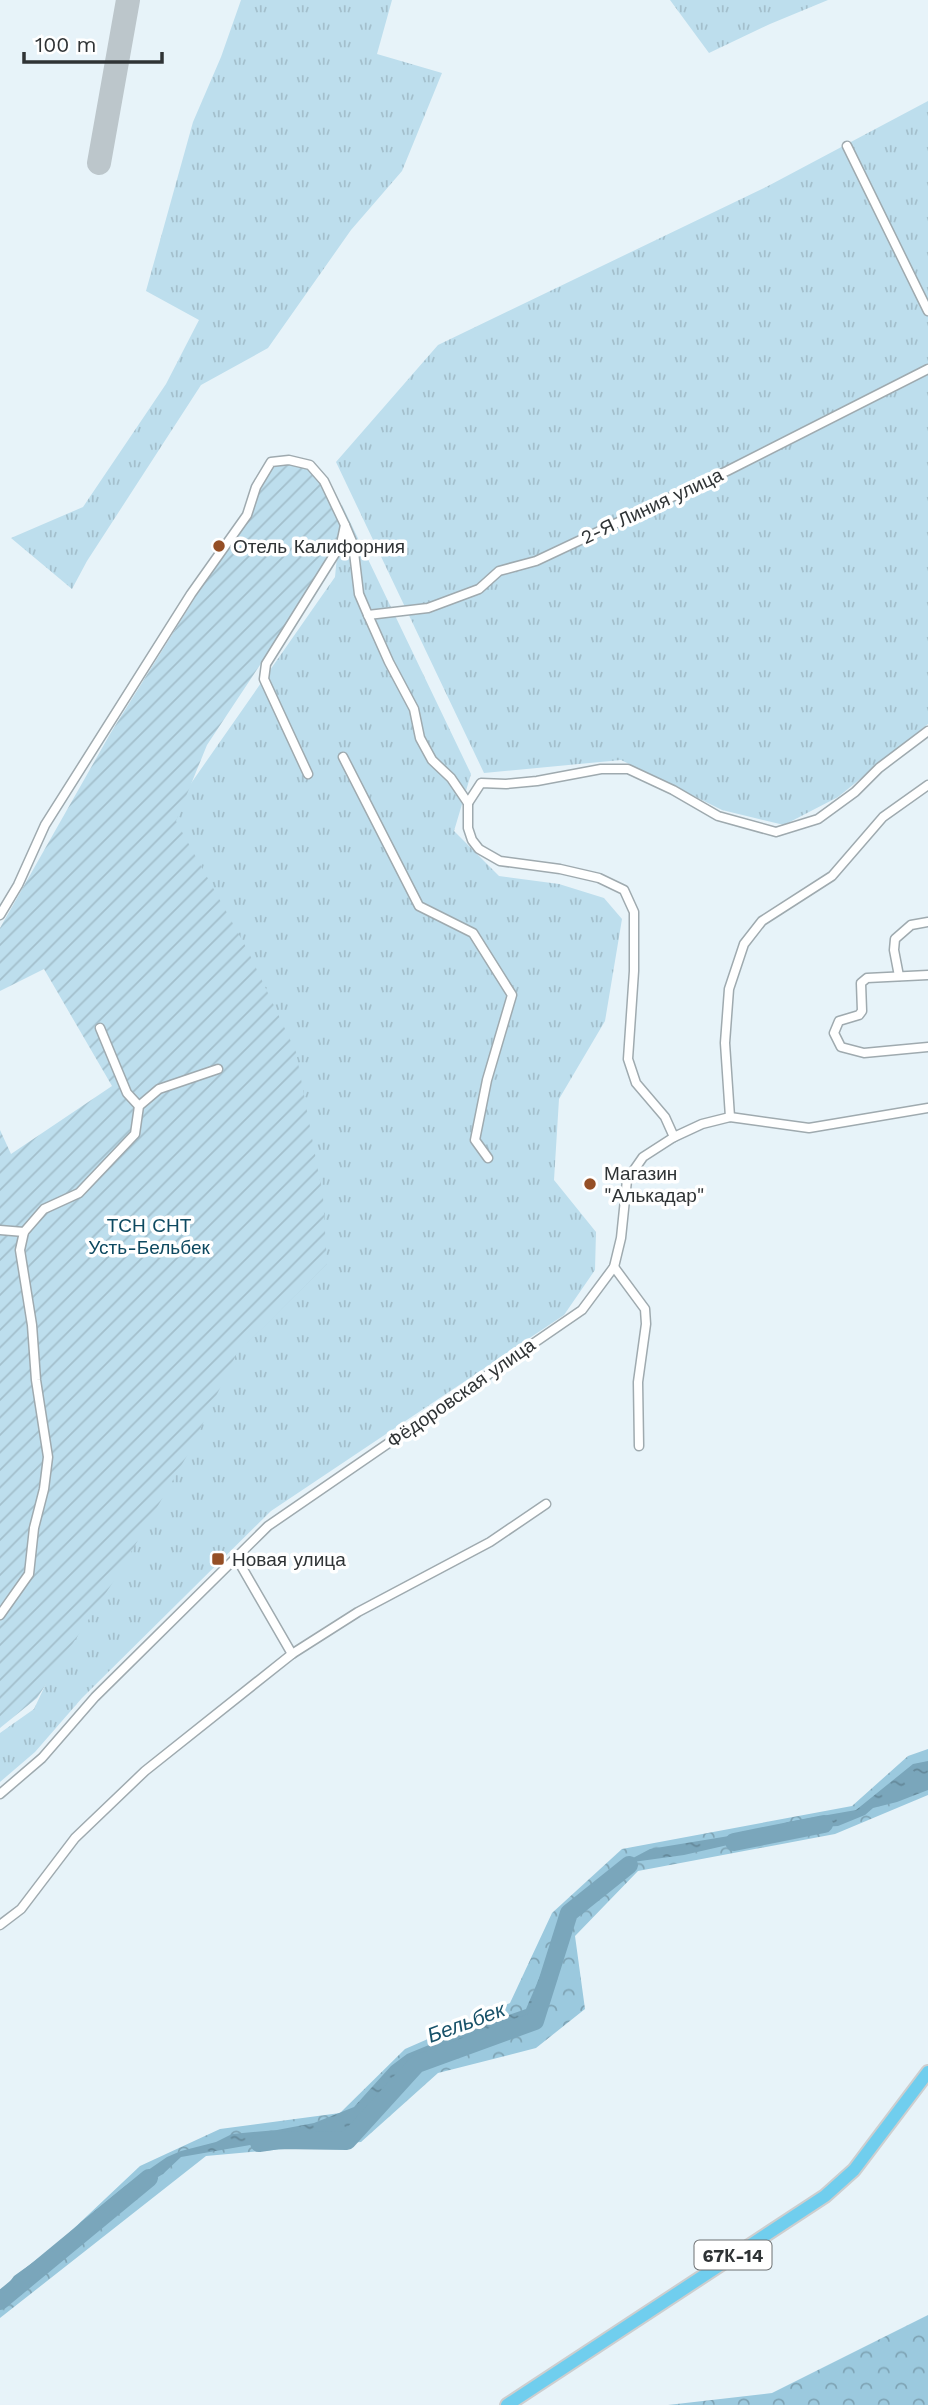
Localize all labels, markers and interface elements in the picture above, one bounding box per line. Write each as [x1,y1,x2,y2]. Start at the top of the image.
scale bar [24,21,163,65]
text: 100 m [35,32,97,57]
street label: 2-Я Линия улица [577,463,727,549]
place label: Отель Калифорния [233,535,405,558]
marker: Отель Калифорния [211,538,227,554]
place label: Магазин "Алькадар" [604,1162,705,1207]
marker: Магазин "Алькадар" [582,1176,598,1192]
park label: ТСН СНТ Усть-Бельбек [88,1214,210,1259]
street label: Фёдоровская улица [383,1333,540,1453]
place label: Новая улица [232,1548,346,1571]
marker: Новая улица [210,1551,226,1567]
water label: Бельбек [424,1996,509,2048]
road number: 67К-14 [694,2241,772,2270]

